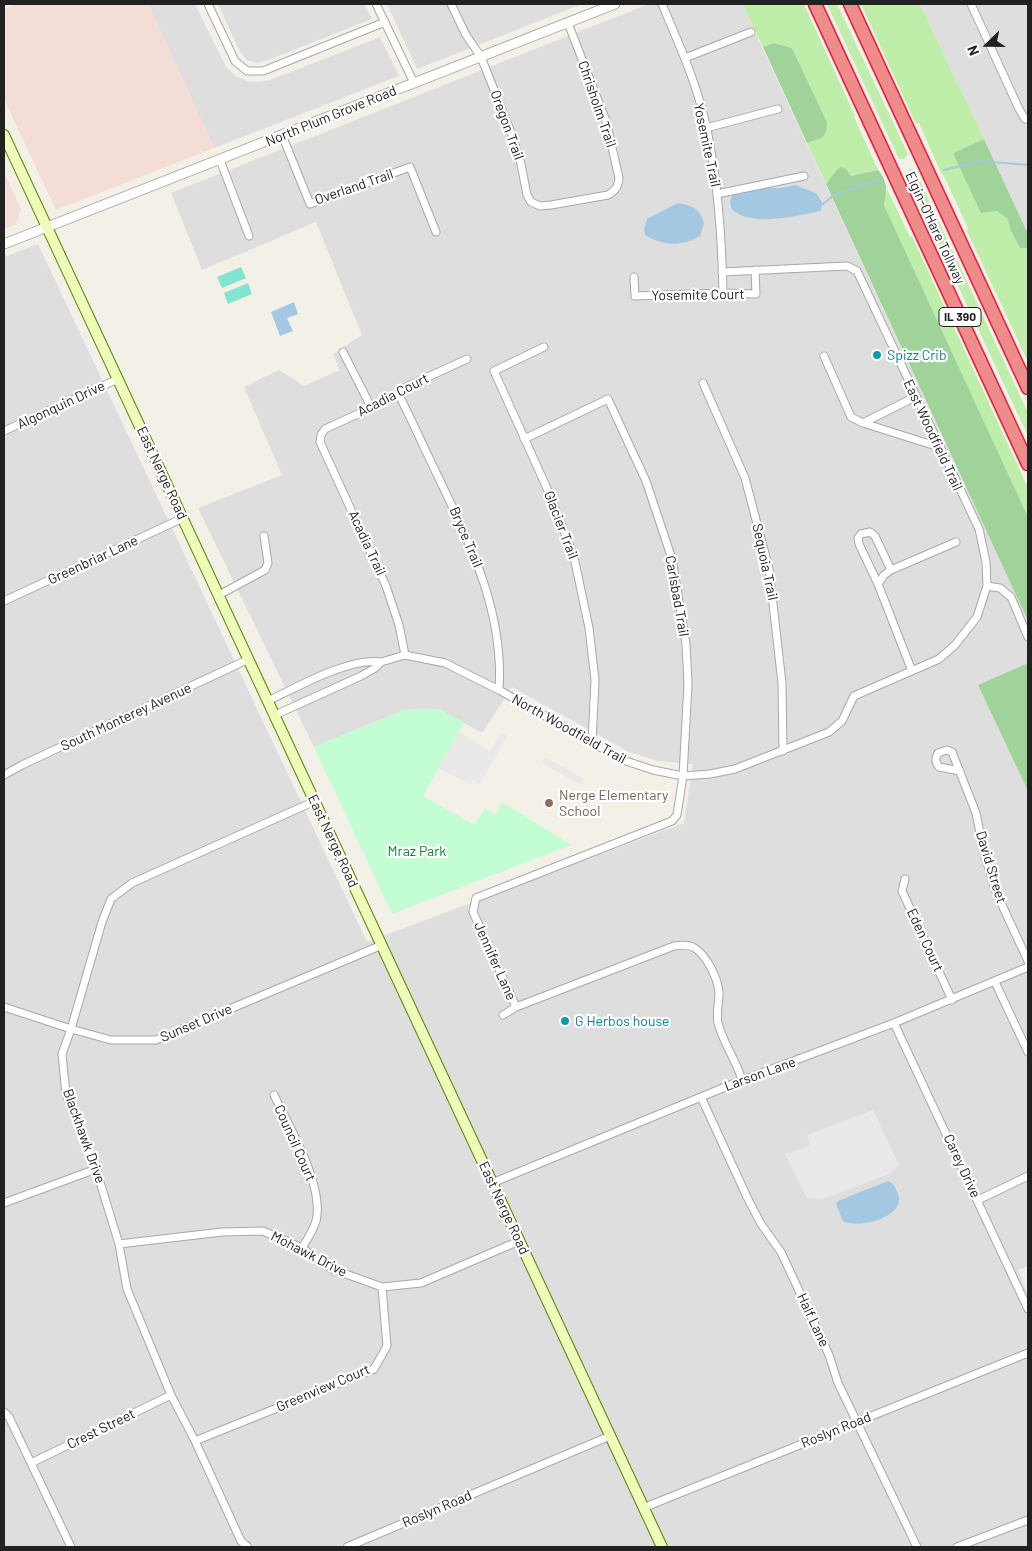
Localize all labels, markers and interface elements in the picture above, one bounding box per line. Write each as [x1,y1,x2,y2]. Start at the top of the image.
north arrow [962,20,1012,70]
text: N [963,43,982,58]
street label: Chrisholm Trail [574,59,620,149]
street label: North Plum Grove Road [263,82,399,150]
street label: Oregon Trail [487,88,527,162]
street label: Yosemite Trail [690,101,724,189]
street label: Overland Trail [312,166,396,208]
street label: Elgin-O'Hare Tollway [902,169,968,287]
street label: Yosemite Court [651,286,745,304]
road number: IL 390 [939,308,981,326]
place label: Spizz Crib [887,347,947,363]
marker: Spizz Crib [871,349,883,361]
street label: Acadia Court [354,370,432,420]
street label: Algonquin Drive [15,377,107,433]
street label: East Woodfield Trail [900,377,966,493]
street label: East Nerge Road [133,424,191,522]
street label: Glacier Trail [540,489,582,561]
street label: Bryce Trail [446,504,486,570]
street label: Acadia Trail [345,508,389,578]
street label: Sequoia Trail [749,522,781,602]
street label: Greenbriar Lane [45,532,141,588]
street label: Carlsbad Trail [662,554,692,638]
street label: South Monterey Avenue [58,679,194,755]
street label: North Woodfield Trail [509,691,629,767]
place label: Nerge Elementary School [559,787,668,820]
street label: East Nerge Road [304,792,362,890]
marker: Nerge Elementary School [543,797,555,809]
street label: David Street [972,829,1010,905]
park label: Mraz Park [388,843,446,859]
street label: Eden Court [903,906,947,974]
street label: Jennifer Lane [470,919,520,1003]
street label: Sunset Drive [158,1000,234,1046]
place label: G Herbos house [575,1013,670,1029]
marker: G Herbos house [559,1015,571,1027]
street label: Larson Lane [722,1053,798,1095]
street label: Blackhawk Drive [59,1087,109,1185]
street label: Council Court [271,1102,319,1184]
street label: Carey Drive [940,1131,984,1201]
street label: East Nerge Road [475,1159,533,1257]
street label: Mohawk Drive [268,1228,350,1280]
street label: Half Lane [793,1290,833,1350]
street label: Greenview Court [274,1361,372,1415]
street label: Crest Street [64,1405,138,1453]
street label: Roslyn Road [799,1408,873,1452]
street label: Roslyn Road [400,1487,474,1531]

